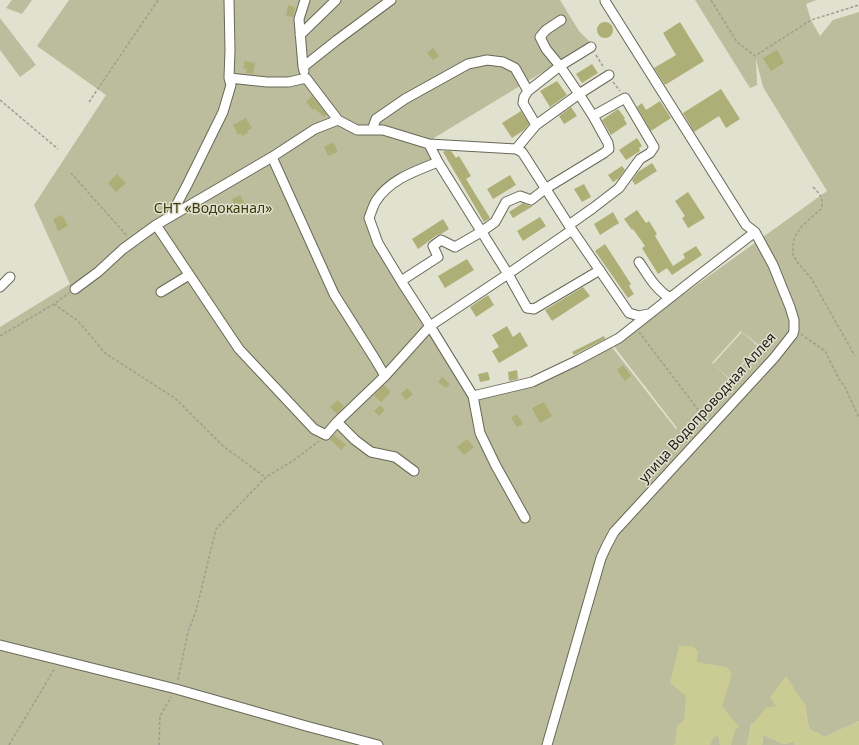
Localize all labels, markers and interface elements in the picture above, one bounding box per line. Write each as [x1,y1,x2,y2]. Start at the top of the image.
park label: СНТ «Водоканал» [154,201,272,217]
street label: улица Водопроводная Аллея [636,329,780,487]

